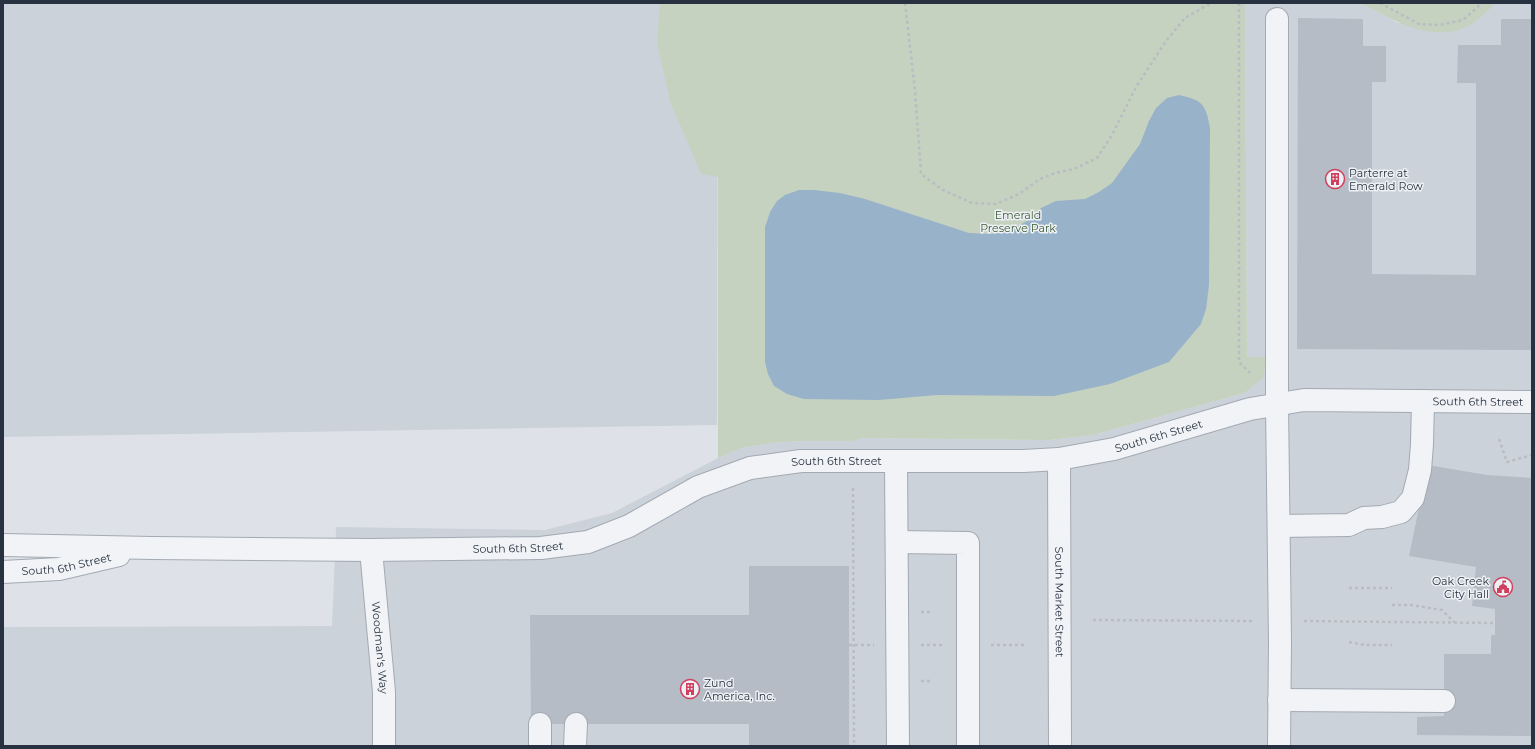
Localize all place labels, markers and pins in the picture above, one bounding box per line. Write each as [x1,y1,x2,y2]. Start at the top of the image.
place label: Parterre at Emerald Row [1349,166,1423,193]
building icon: Parterre at Emerald Row [1324,168,1346,190]
place label: Oak Creek City Hall [1432,574,1489,601]
public building icon: Oak Creek City Hall [1492,576,1514,598]
place label: Zund America, Inc. [704,676,775,703]
building icon: Zund America, Inc. [679,678,701,700]

